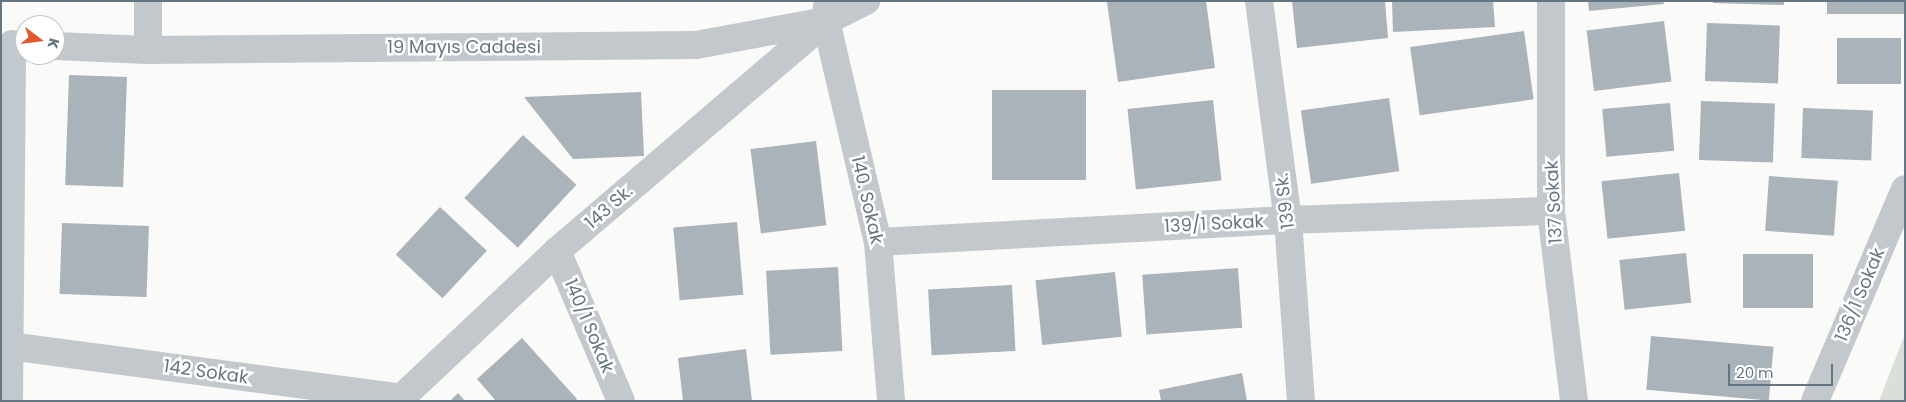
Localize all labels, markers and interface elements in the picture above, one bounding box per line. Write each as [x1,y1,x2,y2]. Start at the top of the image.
north arrow [15,15,65,65]
text: K [43,36,64,51]
street label: 19 Mayıs Caddesi [387,36,541,58]
street label: 140. Sokak [846,154,888,246]
street label: 137 Sokak [1541,160,1567,244]
street label: 139 Sk. [1271,172,1299,230]
street label: 143 Sk. [581,180,637,234]
street label: 139/1 Sokak [1164,211,1264,237]
street label: 136/1 Sokak [1831,245,1889,345]
street label: 140/1 Sokak [559,276,619,376]
scale bar [1731,354,1836,386]
street label: 142 Sokak [162,355,250,389]
text: 20 m [1736,362,1774,383]

